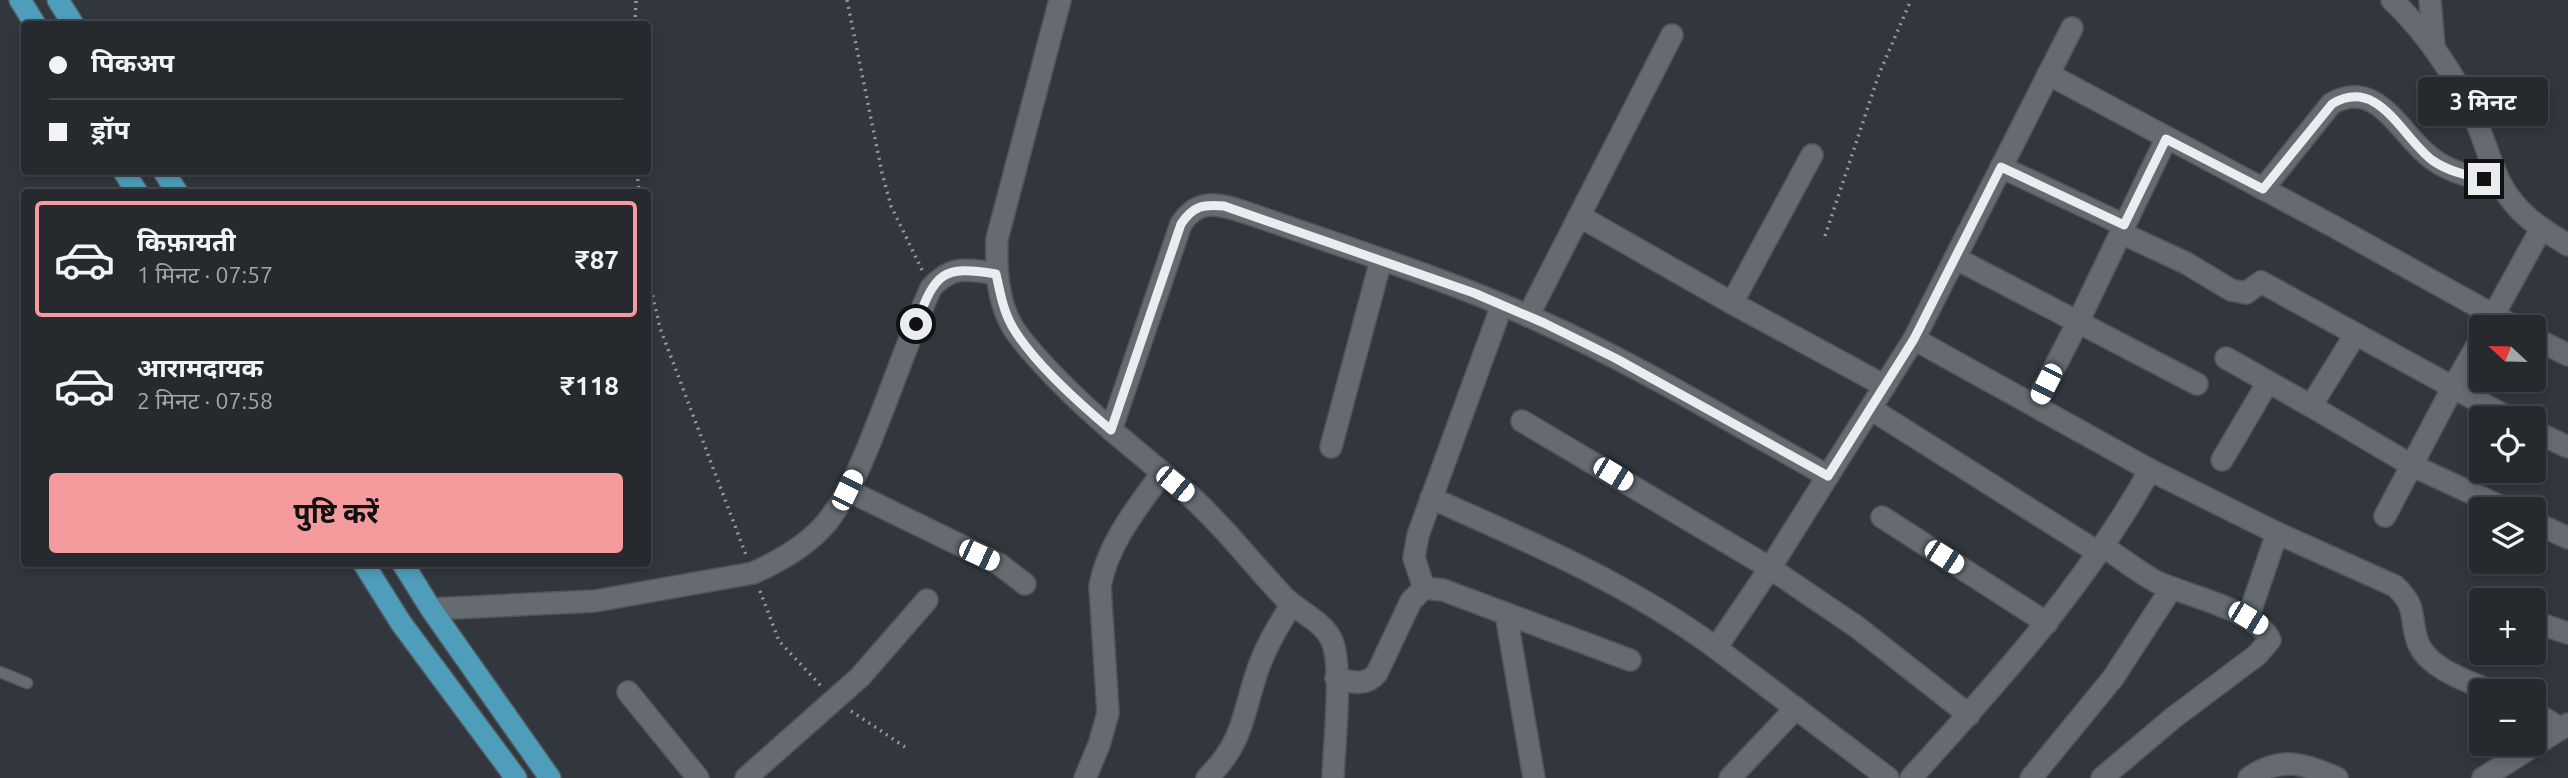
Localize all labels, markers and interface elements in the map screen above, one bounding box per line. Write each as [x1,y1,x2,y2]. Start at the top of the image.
text: पिकअप [91,48,174,77]
callout: 3 मिनट [2419,78,2549,127]
text: 3 मिनट [2450,89,2516,114]
text: ड्रॉप [91,115,129,144]
route end [2468,163,2500,195]
text: किफ़ायती [137,227,236,256]
icon: car [53,228,116,291]
text: ₹87 [575,245,619,274]
text: 1 मिनट · 07:57 [137,262,273,287]
route start [900,308,932,340]
north arrow [2469,315,2546,392]
map controls [2469,315,2546,756]
text: आरामदायक [137,353,263,382]
icon: car [53,354,116,417]
car [2028,361,2065,407]
text: ₹118 [560,371,619,400]
text: 2 मिनट · 07:58 [137,388,273,413]
button: locate [2469,406,2546,483]
car [1590,454,1637,494]
car [1153,463,1198,505]
car [829,467,866,513]
button: पुष्टि करें [49,473,623,553]
button: layers [2469,497,2546,574]
car [956,537,1003,573]
car [1921,537,1968,577]
button: + [2469,588,2546,665]
car [2225,598,2272,638]
button: − [2469,679,2546,756]

